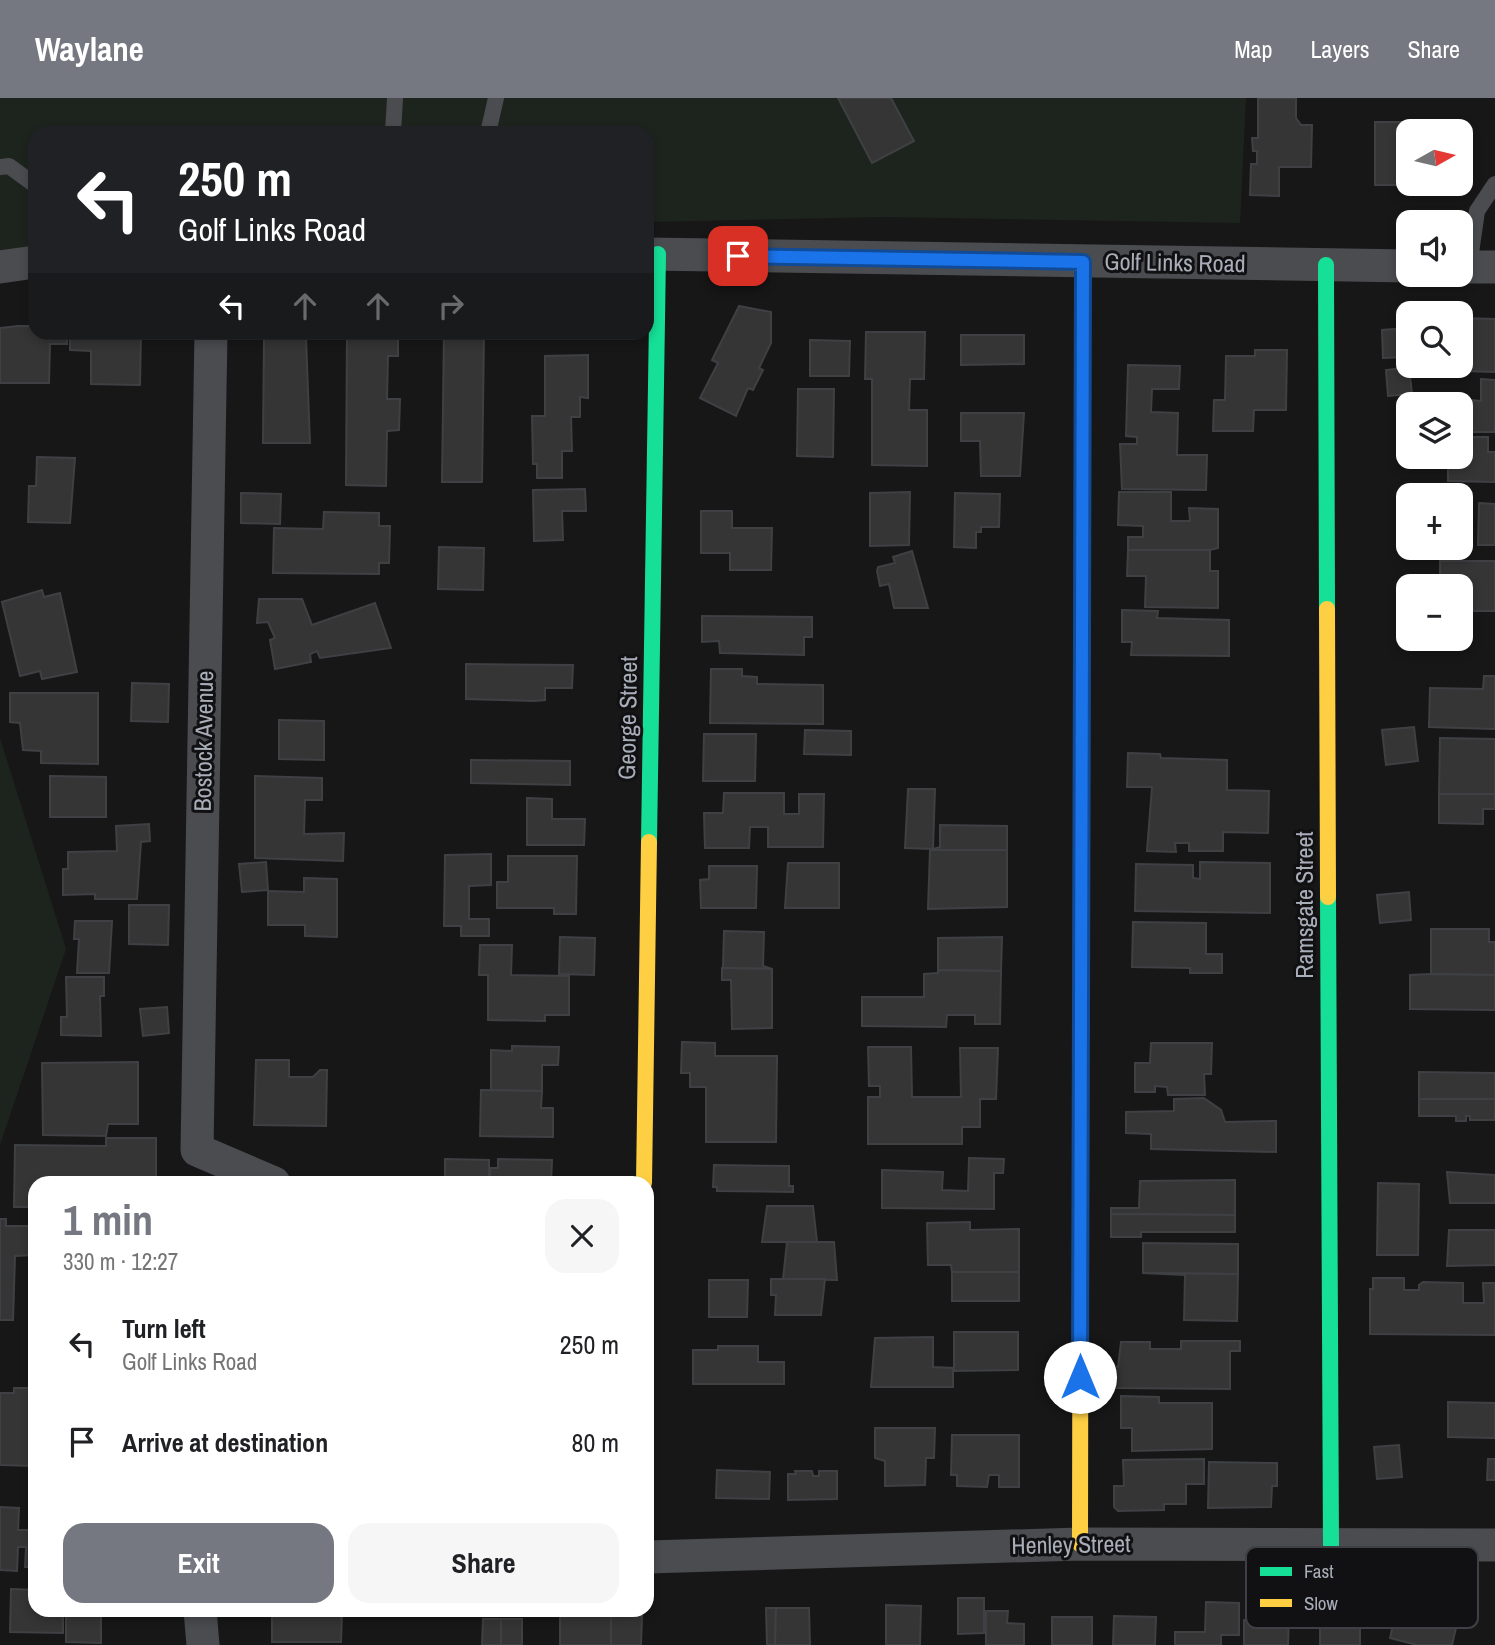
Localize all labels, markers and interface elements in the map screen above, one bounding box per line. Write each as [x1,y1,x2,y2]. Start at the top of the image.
text: Waylane [35,27,144,71]
text: Map [1234,33,1272,65]
text: Layers [1310,33,1369,65]
text: Share [1407,33,1460,65]
north arrow [1396,119,1474,196]
map controls [1396,119,1473,651]
text: 250 m [178,145,292,211]
icon: left [63,154,154,245]
text: Golf Links Road [178,208,366,251]
button: sound [1396,210,1473,287]
pin [708,226,768,286]
icon: arrive [719,237,757,275]
street label: Golf Links Road [1104,245,1246,279]
icon: left [213,287,251,325]
icon: ahead [286,287,324,325]
icon: ahead [359,287,397,325]
icon: right [432,287,470,325]
button: search [1396,301,1473,378]
button: layers [1396,392,1473,469]
button: + [1396,483,1473,560]
button: − [1396,574,1473,651]
street label: George Street [610,655,644,780]
street label: Bostock Avenue [186,670,220,812]
street label: Ramsgate Street [1288,831,1320,979]
text: 1 min [63,1192,153,1248]
button: close [545,1199,619,1273]
text: 330 m · 12:27 [63,1246,178,1277]
text: Turn left [122,1311,206,1346]
icon: left [63,1325,101,1363]
text: 250 m [560,1327,619,1362]
position arrow [1043,1340,1117,1414]
text: Golf Links Road [122,1346,257,1377]
icon: arrive [63,1423,101,1461]
text: Arrive at destination [122,1425,328,1460]
text: 80 m [572,1425,619,1460]
button: Exit [63,1523,334,1603]
button: Share [348,1523,619,1603]
street label: Henley Street [1011,1527,1131,1561]
legend [1246,1547,1478,1628]
text: Fast [1304,1558,1334,1584]
text: Slow [1304,1590,1339,1616]

